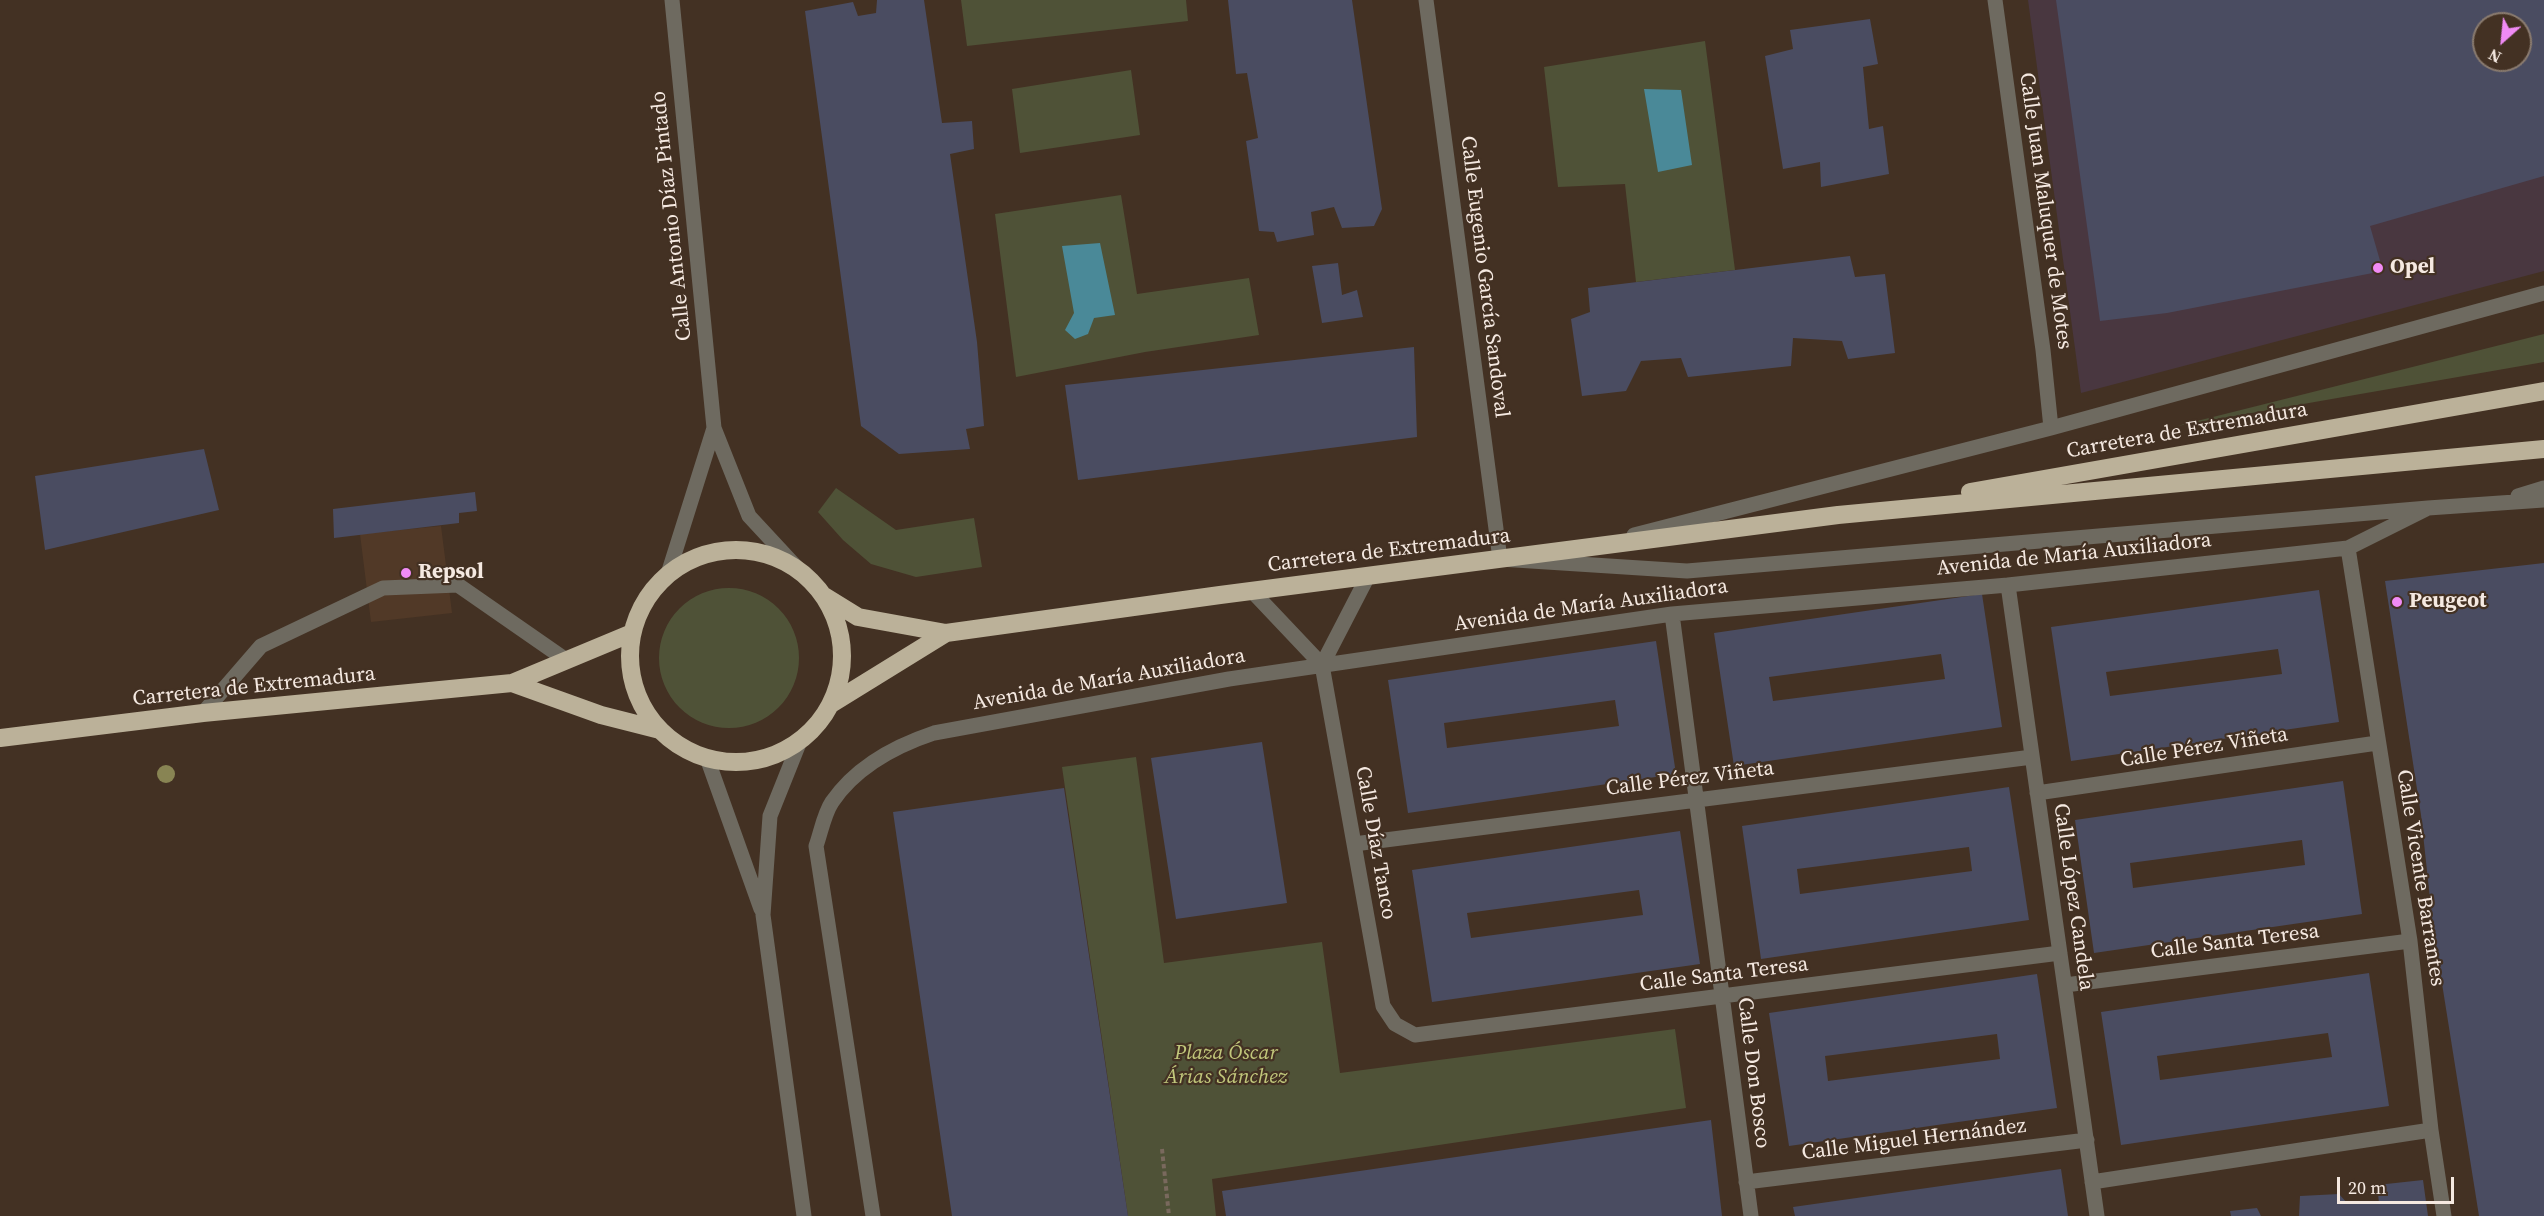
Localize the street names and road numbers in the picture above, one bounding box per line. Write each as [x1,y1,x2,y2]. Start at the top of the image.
street label: Calle Juan Maluquer de Motes [2013,71,2077,351]
street label: Calle Antonio Díaz Pintado [646,90,698,342]
street label: Calle Eugenio García Sandoval [1454,135,1514,419]
street label: Carretera de Extremadura [2065,397,2309,465]
street label: Carretera de Extremadura [1266,524,1512,578]
street label: Avenida de María Auxiliadora [1935,528,2213,582]
street label: Avenida de María Auxiliadora [1452,574,1730,638]
street label: Avenida de María Auxiliadora [971,644,1247,716]
street label: Carretera de Extremadura [131,662,377,712]
street label: Calle Pérez Viñeta [2118,722,2290,774]
street label: Calle Pérez Viñeta [1604,756,1776,802]
street label: Calle Díaz Tanco [1349,764,1401,922]
street label: Calle Vicente Barrantes [2390,768,2450,988]
street label: Calle López Candela [2047,802,2099,992]
street label: Calle Santa Teresa [2149,919,2321,965]
street label: Calle Santa Teresa [1638,952,1810,998]
street label: Calle Don Bosco [1731,996,1775,1150]
street label: Calle Miguel Hernández [1800,1114,2028,1166]

